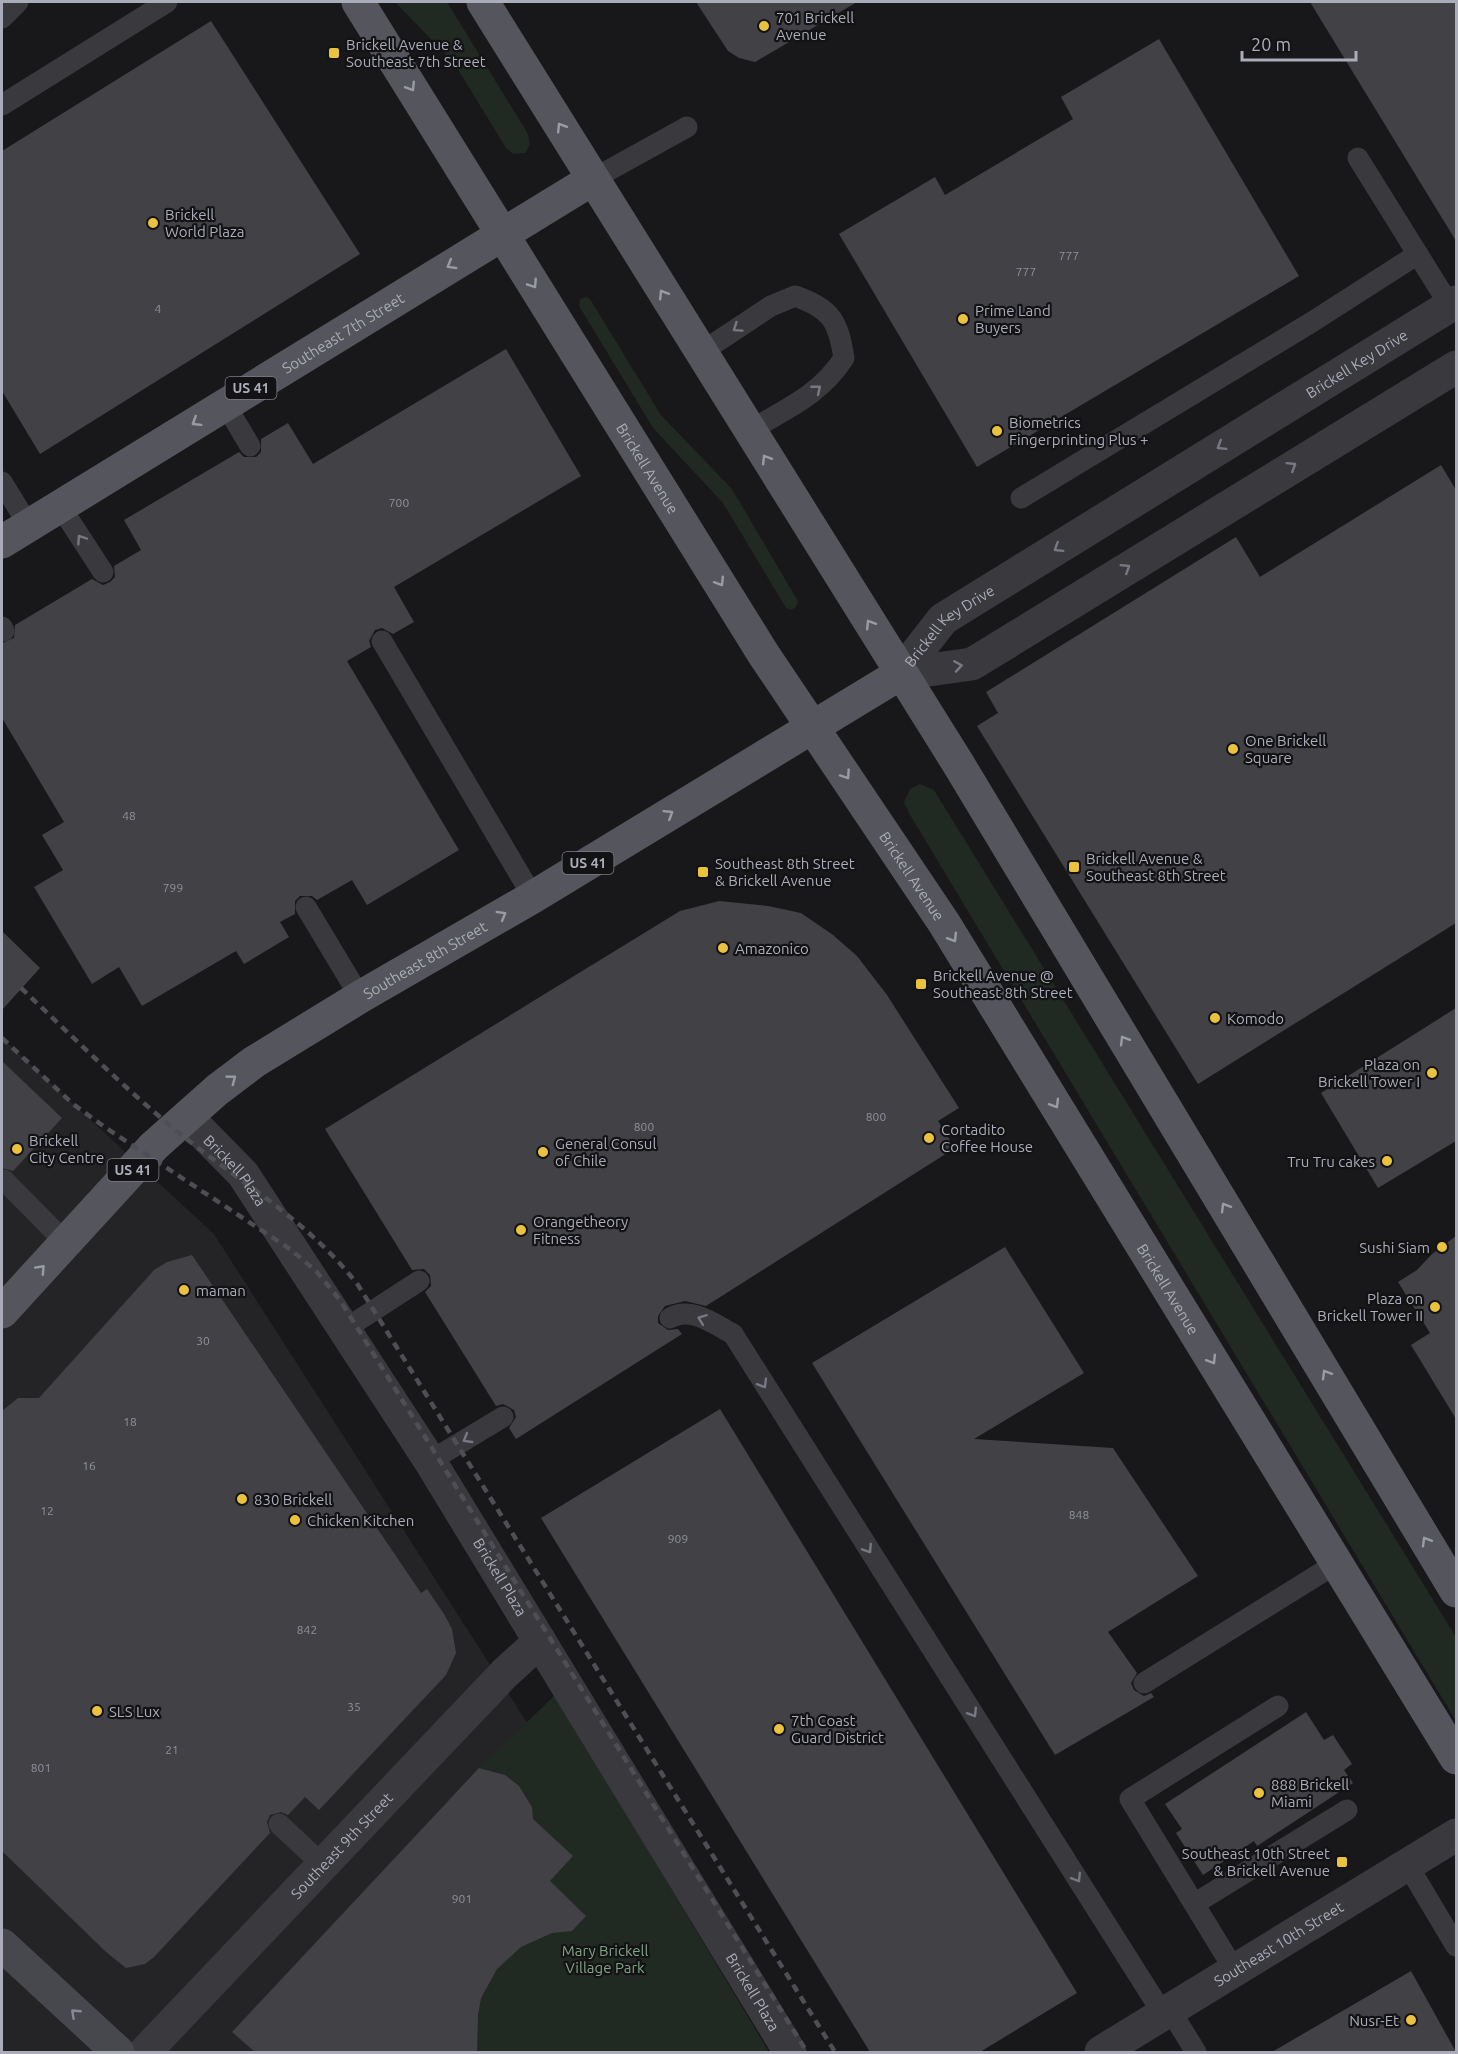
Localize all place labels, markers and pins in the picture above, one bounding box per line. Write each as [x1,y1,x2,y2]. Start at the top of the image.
place label: 701 Brickell Avenue [776,9,854,43]
marker: 701 Brickell Avenue [757,19,771,33]
place label: Brickell Avenue & Southeast 7th Street [346,36,486,70]
marker: Brickell Avenue & Southeast 7th Street [327,46,341,60]
place label: Brickell World Plaza [165,206,244,240]
marker: Brickell World Plaza [146,216,160,230]
place label: Prime Land Buyers [975,302,1051,336]
marker: Prime Land Buyers [956,312,970,326]
place label: Biometrics Fingerprinting Plus + [1009,414,1148,448]
marker: Biometrics Fingerprinting Plus + [990,424,1004,438]
place label: One Brickell Square [1245,732,1326,766]
marker: One Brickell Square [1226,742,1240,756]
place label: Brickell Avenue & Southeast 8th Street [1086,850,1226,884]
place label: Southeast 8th Street & Brickell Avenue [715,855,855,889]
marker: Brickell Avenue & Southeast 8th Street [1067,860,1081,874]
marker: Southeast 8th Street & Brickell Avenue [696,865,710,879]
place label: Amazonico [735,940,809,957]
marker: Amazonico [716,941,730,955]
place label: Brickell Avenue @ Southeast 8th Street [933,967,1073,1001]
marker: Brickell Avenue @ Southeast 8th Street [914,977,928,991]
place label: Komodo [1227,1010,1284,1027]
marker: Komodo [1208,1011,1222,1025]
place label: Plaza on Brickell Tower I [1318,1056,1420,1090]
marker: Plaza on Brickell Tower I [1425,1066,1439,1080]
place label: Cortadito Coffee House [941,1121,1033,1155]
marker: Cortadito Coffee House [922,1131,936,1145]
place label: Brickell City Centre [29,1132,104,1166]
place label: General Consul of Chile [555,1135,656,1169]
marker: Brickell City Centre [10,1142,24,1156]
marker: General Consul of Chile [536,1145,550,1159]
place label: Tru Tru cakes [1287,1153,1375,1170]
marker: Tru Tru cakes [1380,1154,1394,1168]
place label: Orangetheory Fitness [533,1213,628,1247]
marker: Orangetheory Fitness [514,1223,528,1237]
place label: Sushi Siam [1359,1239,1430,1256]
marker: Sushi Siam [1435,1240,1449,1254]
place label: maman [196,1282,246,1299]
marker: maman [177,1283,191,1297]
place label: Plaza on Brickell Tower II [1317,1290,1423,1324]
marker: Plaza on Brickell Tower II [1428,1300,1442,1314]
place label: 830 Brickell [254,1491,332,1508]
marker: 830 Brickell [235,1492,249,1506]
place label: Chicken Kitchen [307,1512,414,1529]
marker: Chicken Kitchen [288,1513,302,1527]
place label: SLS Lux [109,1703,160,1720]
marker: SLS Lux [90,1704,104,1718]
place label: 7th Coast Guard District [791,1712,884,1746]
marker: 7th Coast Guard District [772,1722,786,1736]
place label: 888 Brickell Miami [1271,1776,1349,1810]
marker: 888 Brickell Miami [1252,1786,1266,1800]
place label: Southeast 10th Street & Brickell Avenue [1182,1845,1330,1879]
marker: Southeast 10th Street & Brickell Avenue [1335,1855,1349,1869]
place label: Nusr-Et [1349,2012,1399,2029]
marker: Nusr-Et [1404,2013,1418,2027]

